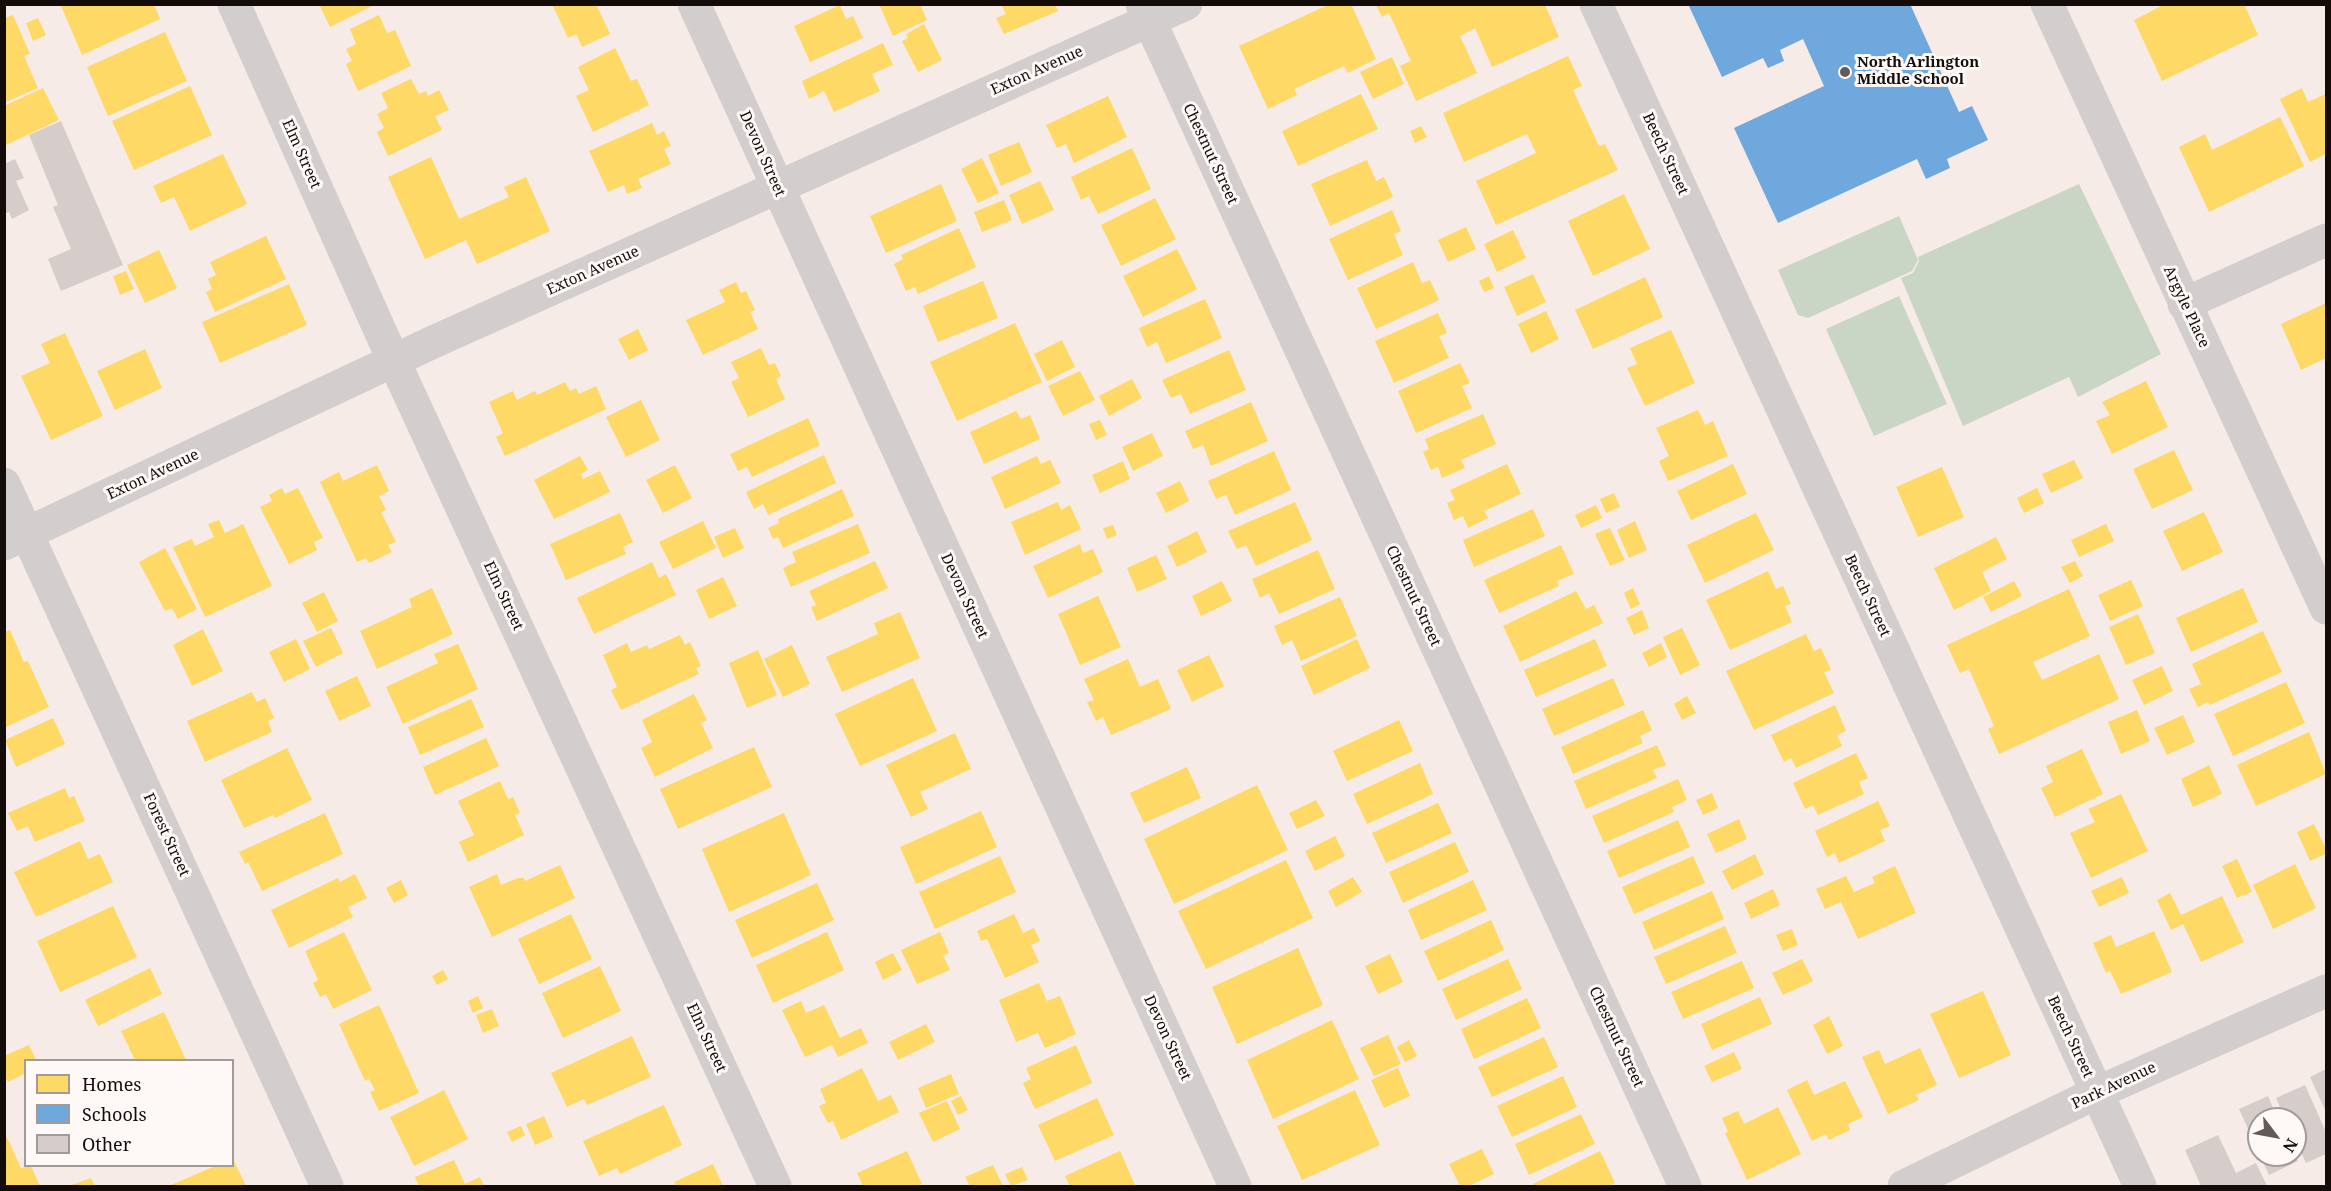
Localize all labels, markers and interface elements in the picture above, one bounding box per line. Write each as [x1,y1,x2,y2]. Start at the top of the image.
street label: Exton Avenue [988,43,1086,99]
place label: North Arlington Middle School [1857,54,1979,89]
marker: North Arlington Middle School [1838,65,1852,79]
street label: Chestnut Street [1179,101,1241,207]
street label: Devon Street [735,108,789,200]
street label: Beech Street [1638,110,1692,198]
street label: Elm Street [278,117,324,191]
street label: Exton Avenue [544,243,642,299]
street label: Argyle Place [2159,263,2213,351]
street label: Exton Avenue [104,446,202,504]
street label: Chestnut Street [1382,543,1444,649]
street label: Devon Street [936,551,992,641]
street label: Beech Street [1840,552,1894,640]
street label: Elm Street [479,559,527,633]
street label: Forest Street [139,791,193,879]
street label: Chestnut Street [1585,984,1647,1090]
street label: Devon Street [1139,993,1195,1083]
street label: Beech Street [2043,993,2097,1081]
street label: Elm Street [682,1001,730,1075]
legend [24,1059,234,1167]
street label: Park Avenue [2069,1059,2159,1113]
text: Homes [82,1072,141,1096]
text: Schools [82,1102,147,1126]
north arrow [2247,1107,2307,1167]
text: Other [82,1132,131,1156]
text: N [2278,1134,2303,1157]

